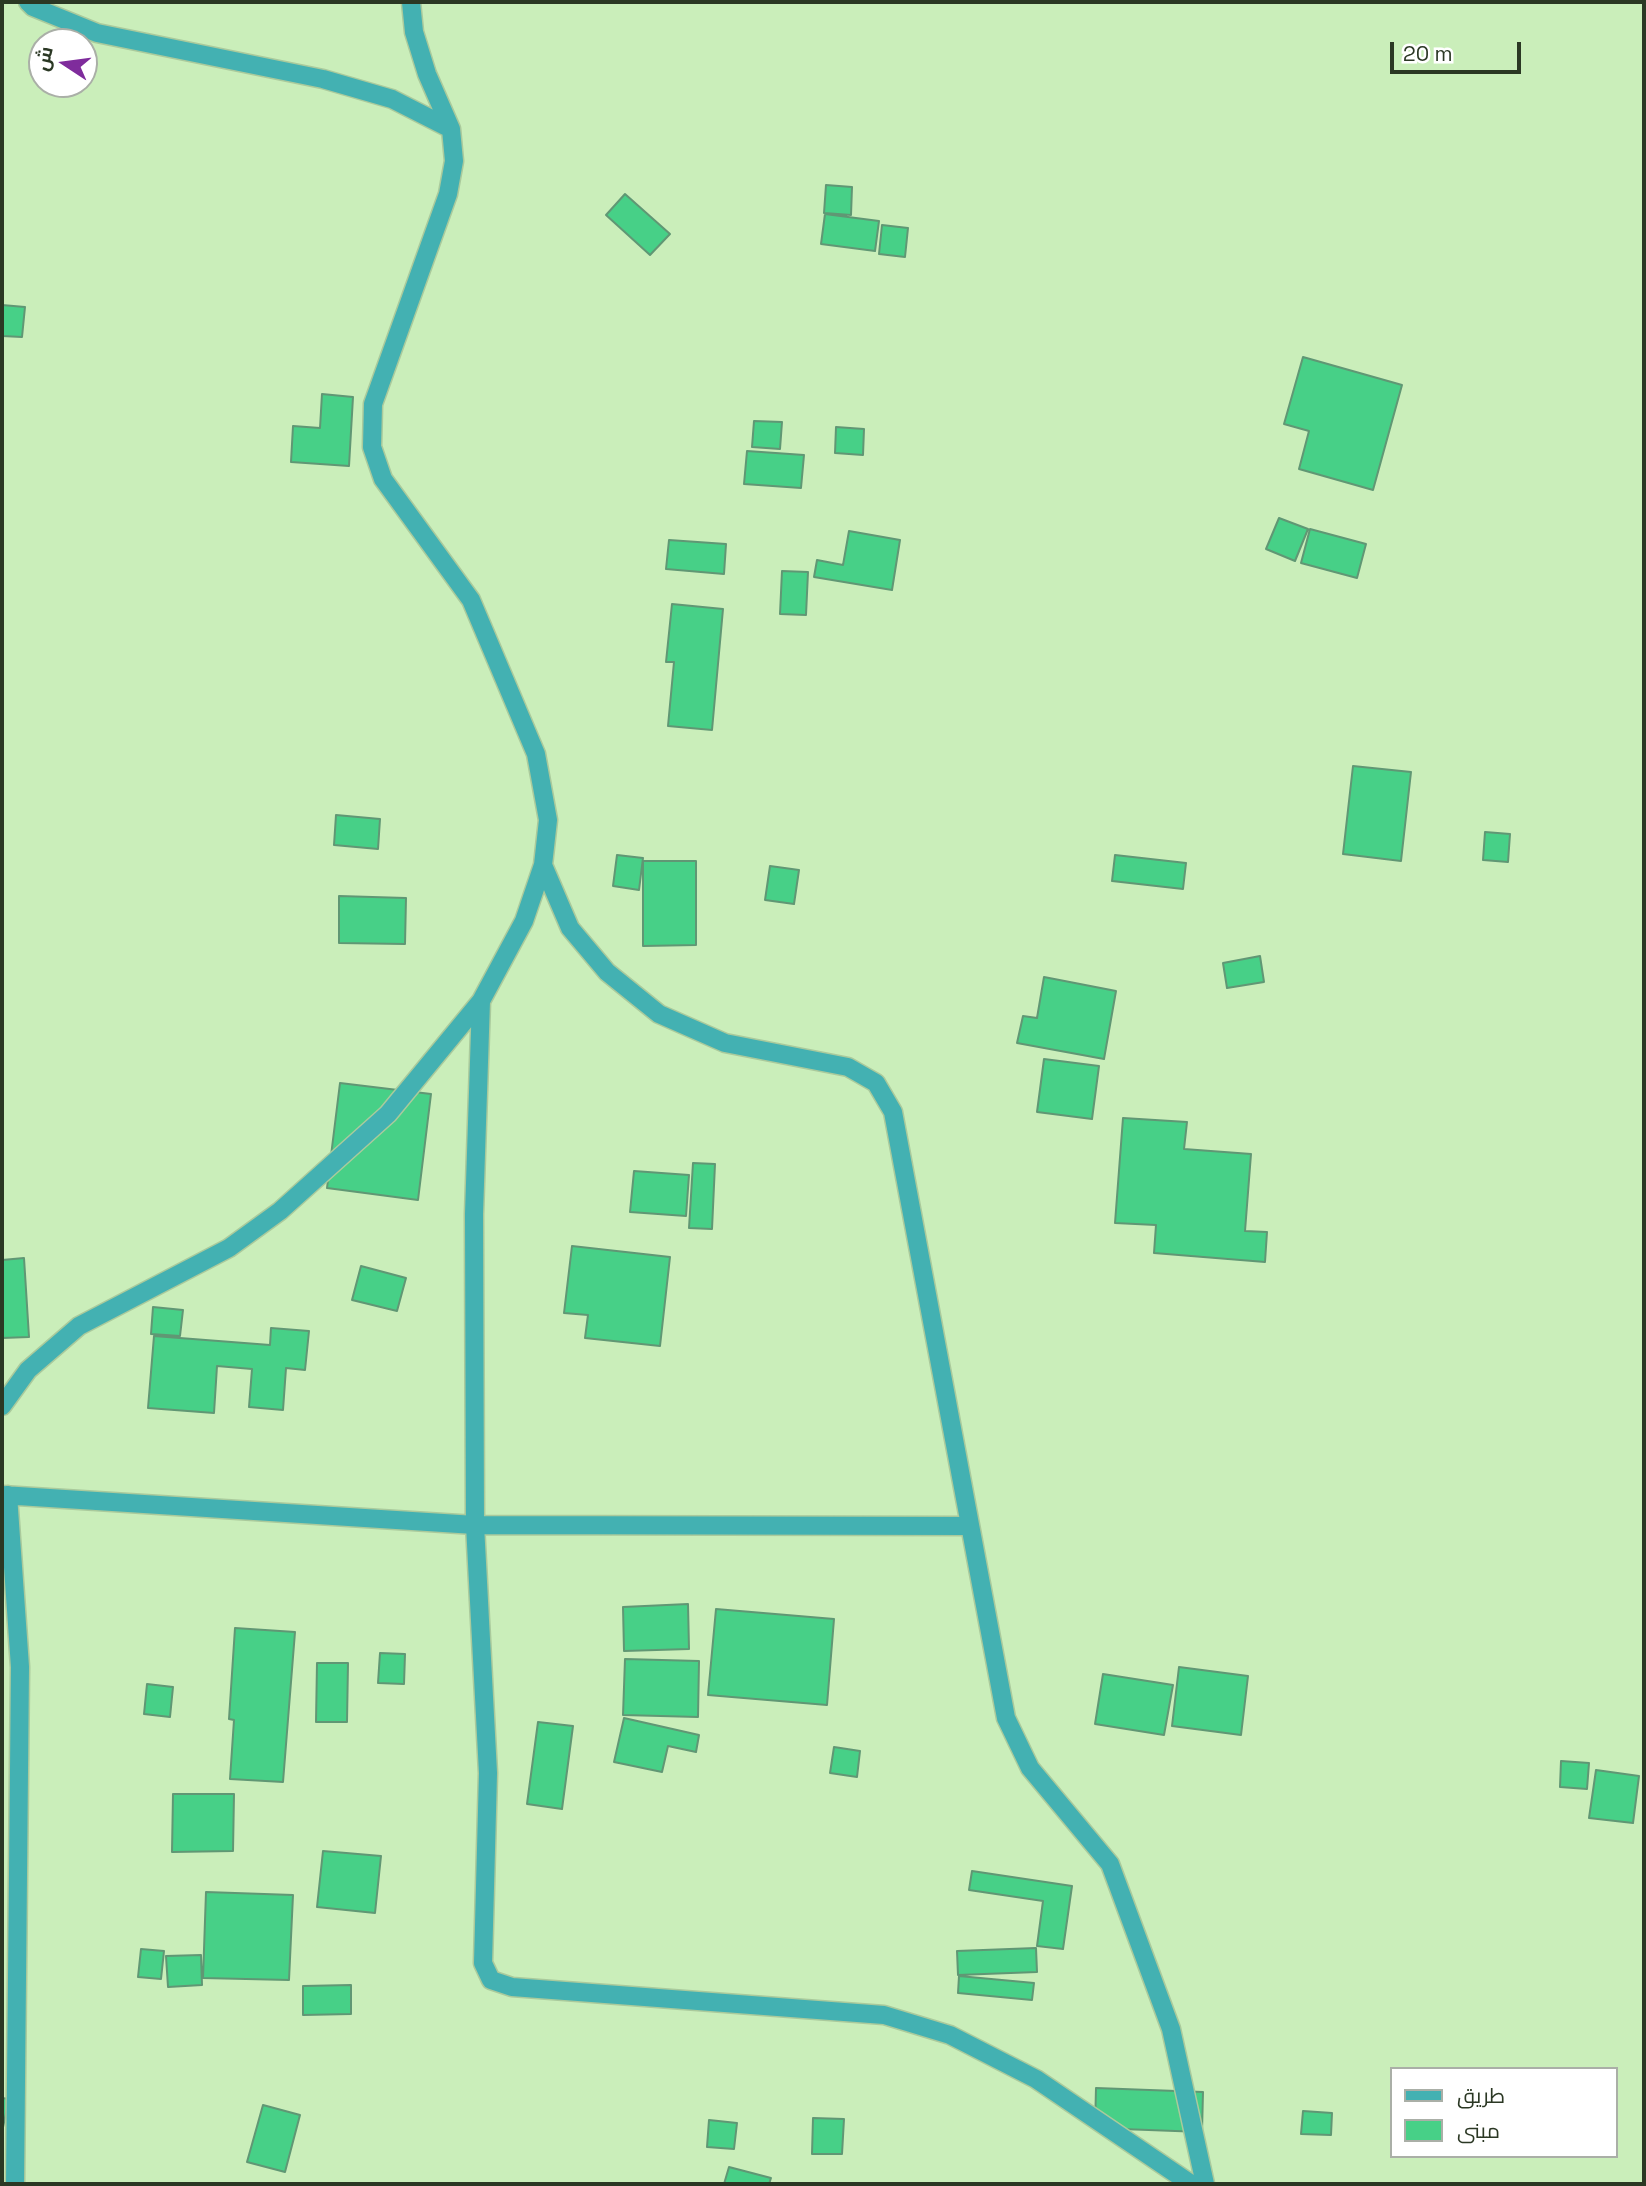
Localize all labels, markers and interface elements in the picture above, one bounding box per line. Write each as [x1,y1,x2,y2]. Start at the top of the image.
north arrow [28,28,98,98]
scale bar [1394,28,1525,72]
text: 20 m [1403,40,1453,67]
text: ش [29,44,59,73]
legend [1390,2067,1618,2158]
text: طريق [1457,2082,1505,2109]
text: مبنى [1457,2117,1500,2144]

